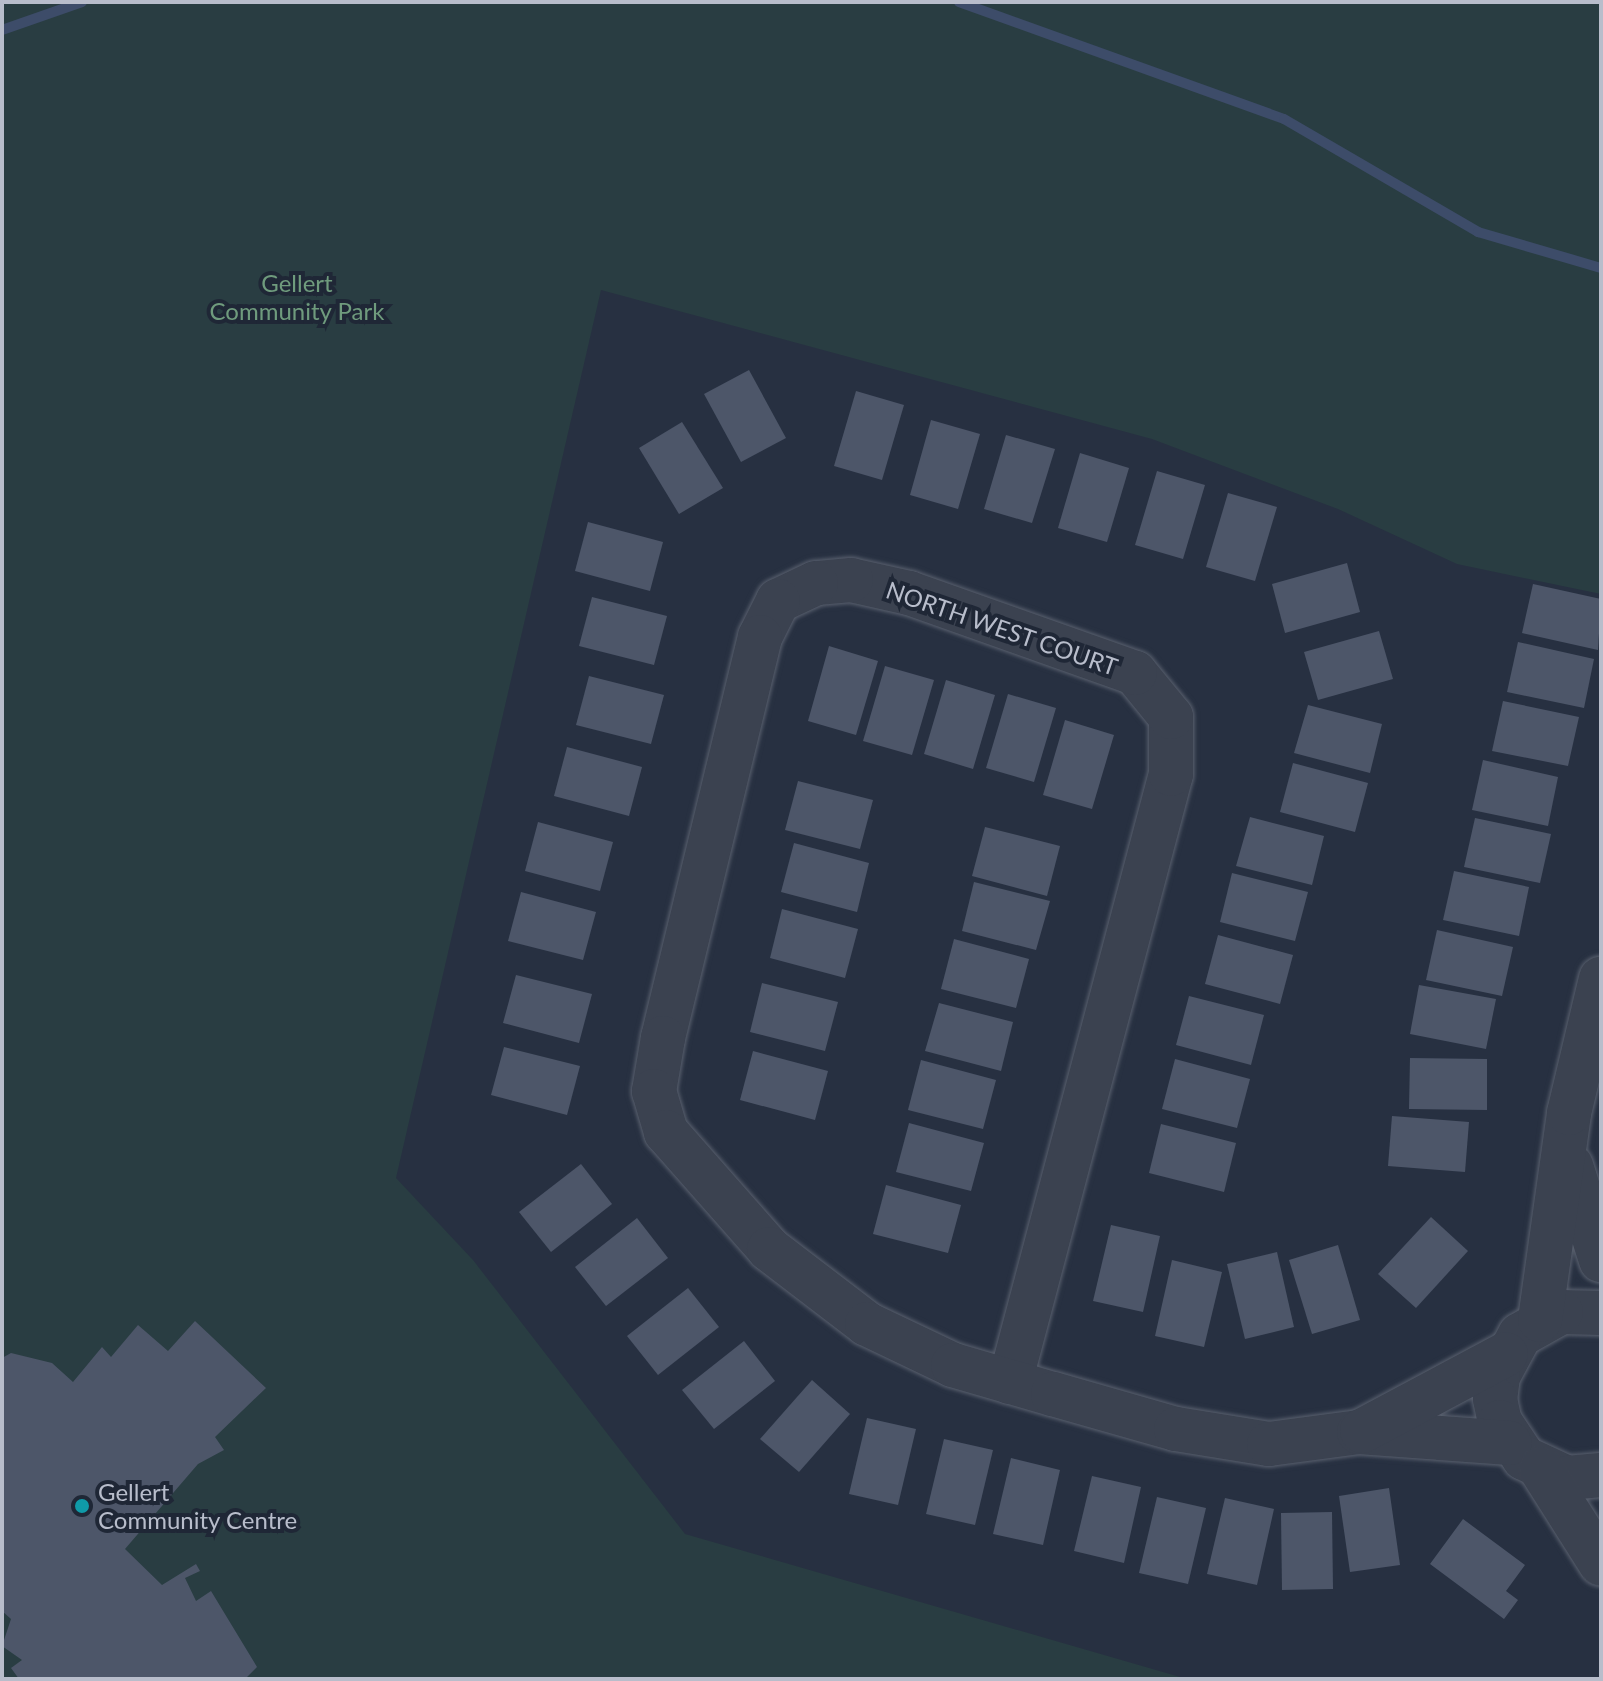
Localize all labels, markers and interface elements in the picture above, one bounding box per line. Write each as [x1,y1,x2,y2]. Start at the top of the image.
park label: Gellert Community Park [209,269,385,325]
street label: NORTH WEST COURT [882,575,1122,681]
place label: Gellert Community Centre [98,1478,298,1534]
marker: Gellert Community Centre [73,1497,91,1515]

